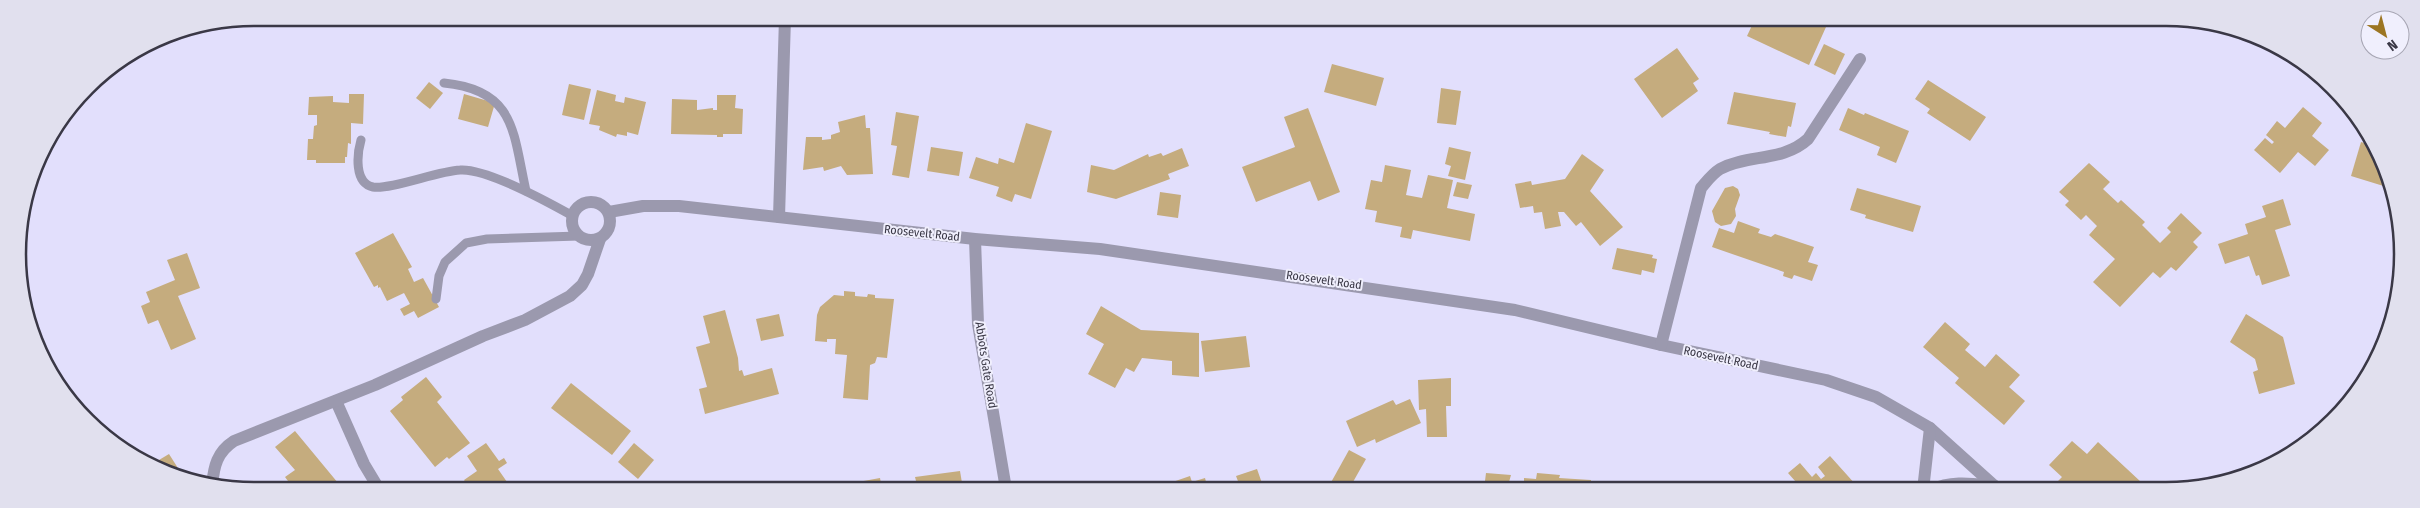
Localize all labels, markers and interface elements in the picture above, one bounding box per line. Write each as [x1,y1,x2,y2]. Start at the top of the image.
north arrow [2360,10,2410,60]
text: N [2384,36,2401,54]
street label: Roosevelt Road [883,222,961,244]
street label: Roosevelt Road [1285,268,1363,292]
street label: Abbots Gate Road [972,321,1000,409]
street label: Roosevelt Road [1682,343,1760,373]

